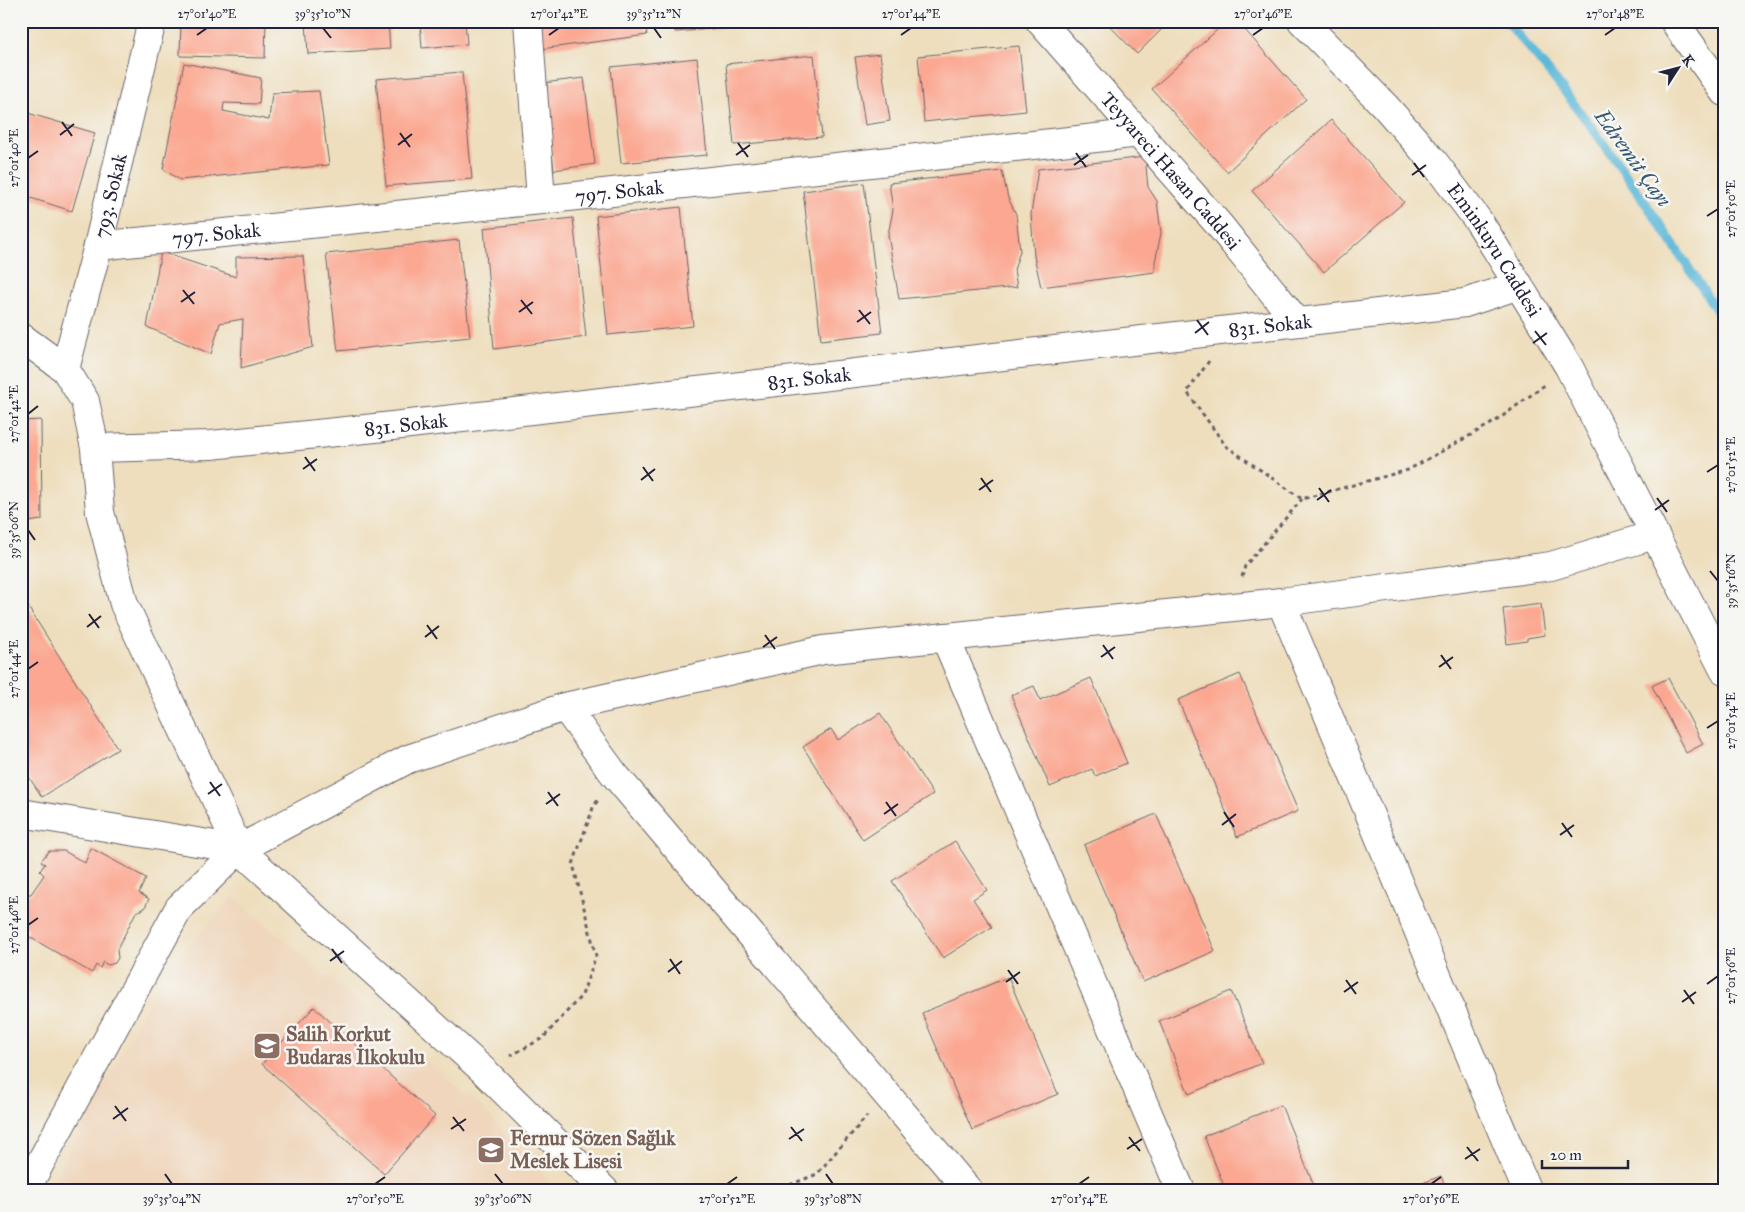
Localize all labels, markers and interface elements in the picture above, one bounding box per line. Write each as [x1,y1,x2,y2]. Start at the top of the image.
text: 27°01'40"E [178,7,237,21]
text: 39°35'10"N [295,7,351,21]
text: 27°01'42"E [530,7,588,21]
text: 39°35'12"N [626,7,682,21]
text: 27°01'44"E [882,7,941,21]
text: 27°01'46"E [1234,7,1292,21]
text: 27°01'48"E [1586,7,1645,21]
north arrow [1652,42,1702,92]
text: K [1678,52,1699,71]
street label: Teyyareci Hasan Caddesi [1096,87,1247,255]
water label: Edremit Çayı [1588,103,1677,212]
text: 27°01'40"E [7,128,21,187]
street label: 793. Sokak [88,150,132,241]
street label: 797. Sokak [574,174,665,208]
street label: Eminkuyu Caddesi [1442,178,1547,321]
text: 27°01'50"E [1724,180,1738,238]
street label: 797. Sokak [171,217,263,250]
street label: 831. Sokak [1227,309,1314,342]
street label: 831. Sokak [766,361,853,395]
text: 27°01'42"E [7,385,21,443]
street label: 831. Sokak [363,408,450,441]
text: 27°01'52"E [1724,436,1738,493]
text: 39°35'06"N [7,501,21,559]
text: 39°35'16"N [1724,553,1738,609]
text: 27°01'44"E [7,639,21,698]
text: 27°01'54"E [1724,692,1738,750]
text: 27°01'46"E [7,896,21,954]
text: 27°01'56"E [1724,947,1738,1004]
place label: Salih Korkut Budaras İlkokulu [286,1022,425,1069]
school or university icon: Salih Korkut Budaras İlkokulu [252,1031,282,1061]
place label: Fernur Sözen Sağlık Meslek Lisesi [510,1126,676,1173]
school or university icon: Fernur Sözen Sağlık Meslek Lisesi [476,1135,506,1165]
scale bar [1542,1137,1629,1169]
text: 20 m [1550,1146,1582,1164]
text: 39°35'04"N [143,1192,201,1206]
text: 27°01'50"E [346,1192,404,1206]
text: 39°35'06"N [474,1192,532,1206]
text: 27°01'52"E [699,1192,756,1206]
text: 39°35'08"N [804,1192,862,1206]
text: 27°01'54"E [1050,1192,1108,1206]
text: 27°01'56"E [1403,1192,1460,1206]

